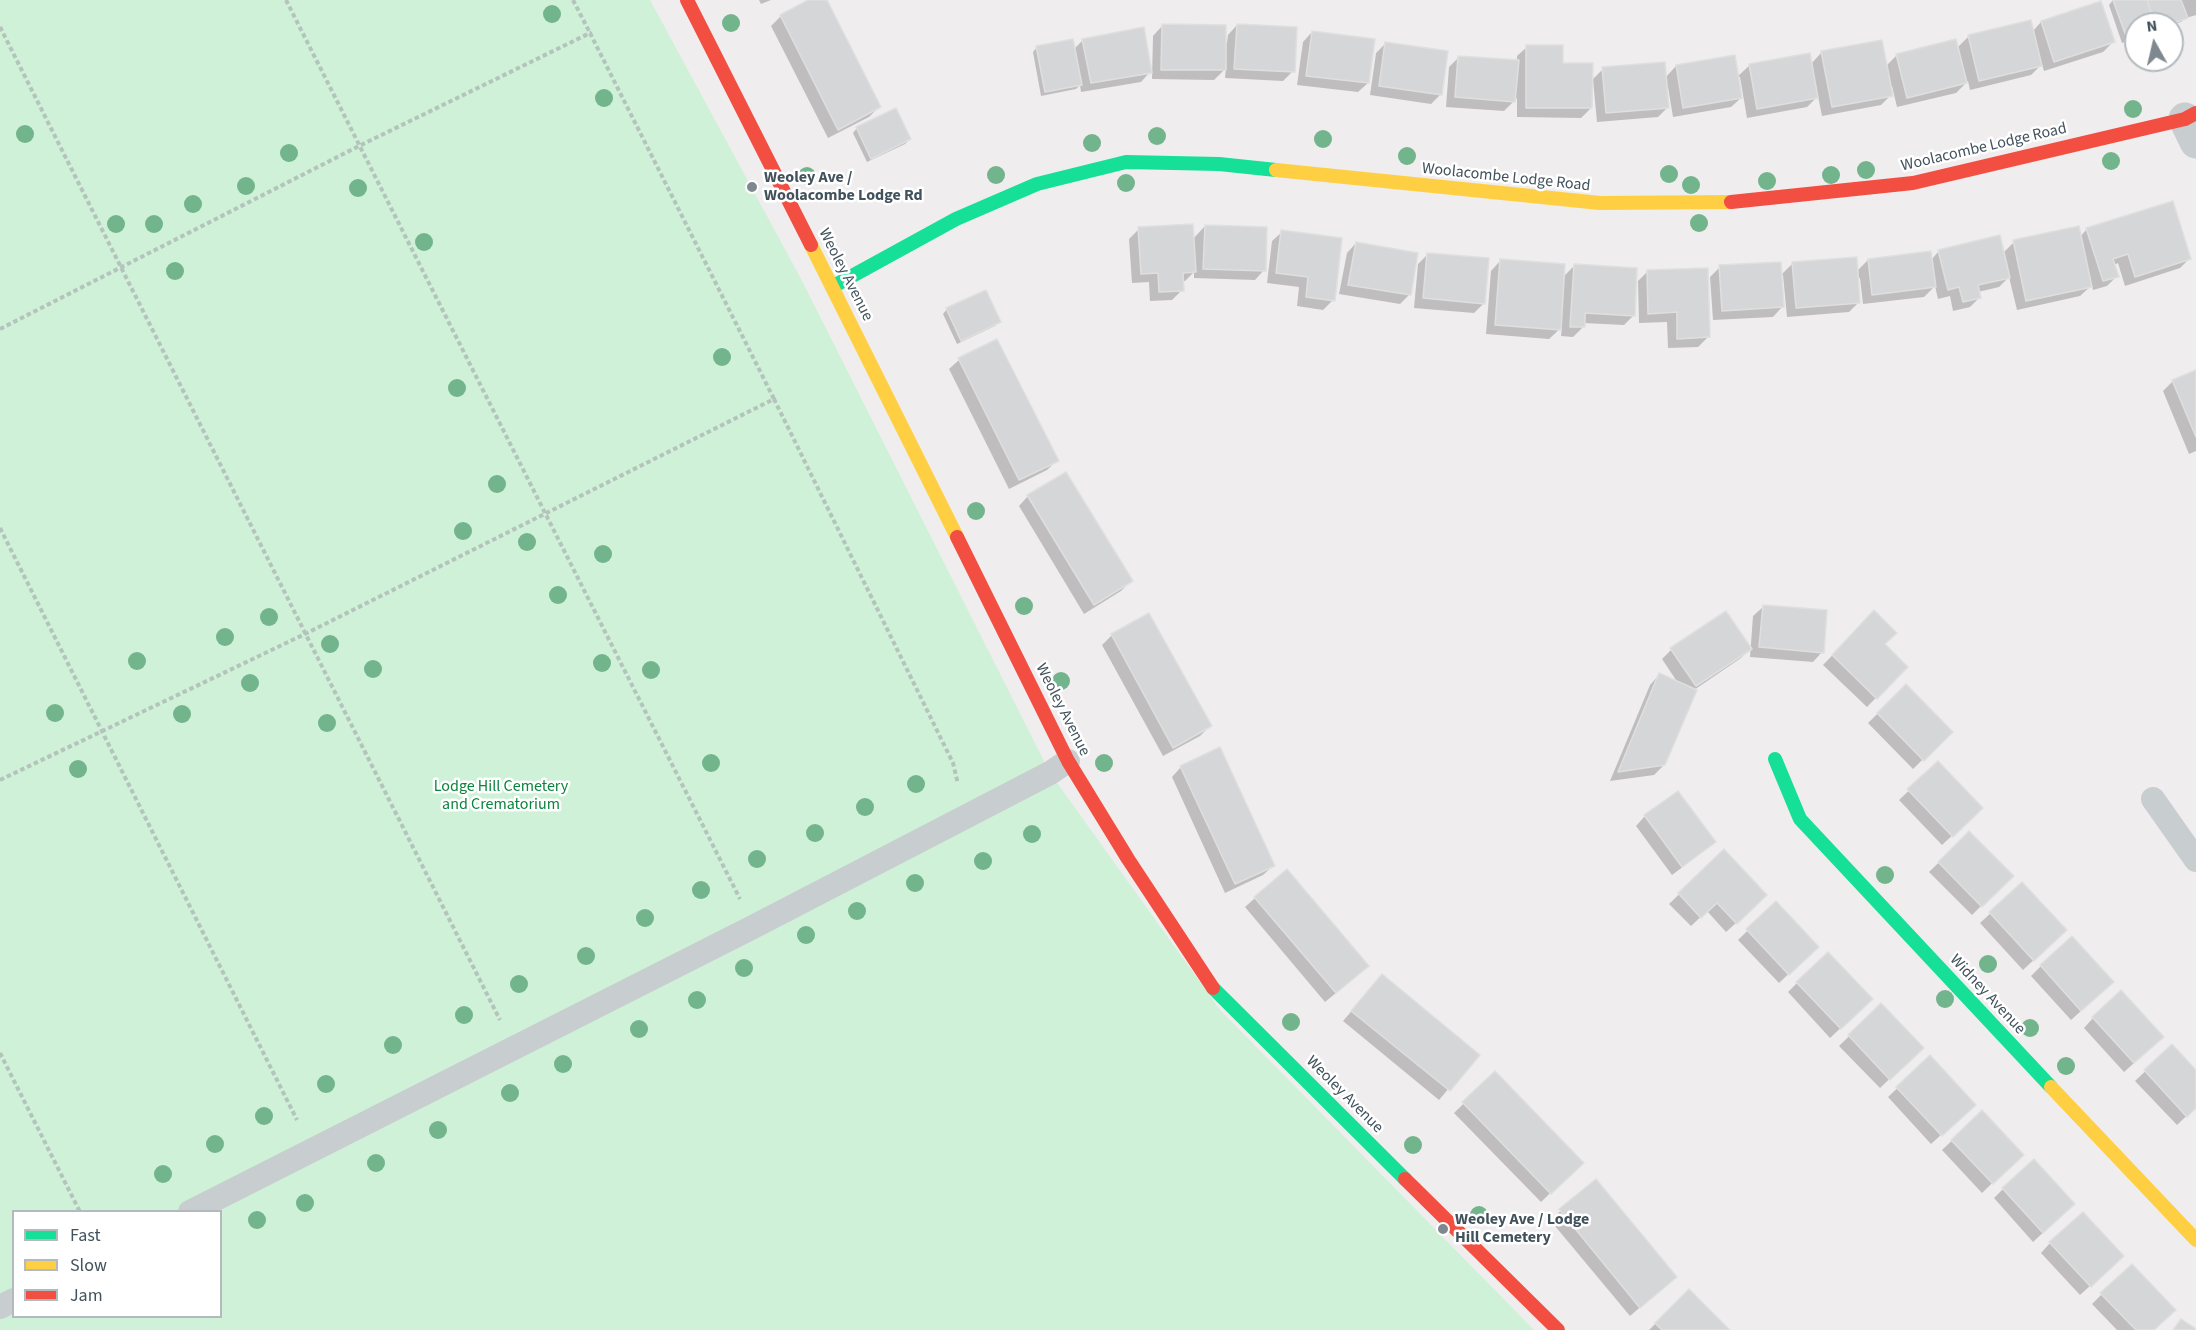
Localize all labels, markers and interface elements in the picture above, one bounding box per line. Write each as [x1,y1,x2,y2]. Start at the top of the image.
north arrow [2124,12,2184,72]
text: N [2145,15,2159,38]
street label: Woolacombe Lodge Road [1899,120,2069,176]
street label: Woolacombe Lodge Road [1421,160,1591,196]
place label: Weoley Ave / Woolacombe Lodge Rd [764,168,923,206]
marker: Weoley Ave / Woolacombe Lodge Rd [745,180,759,194]
street label: Weoley Avenue [813,226,877,324]
street label: Weoley Avenue [1030,661,1094,759]
park label: Lodge Hill Cemetery and Crematorium [434,777,568,815]
street label: Widney Avenue [1945,951,2029,1039]
street label: Weoley Avenue [1301,1052,1387,1138]
legend [12,1210,222,1318]
place label: Weoley Ave / Lodge Hill Cemetery [1455,1210,1589,1248]
marker: Weoley Ave / Lodge Hill Cemetery [1436,1222,1450,1236]
text: Fast [70,1223,101,1248]
text: Slow [70,1253,107,1278]
text: Jam [70,1283,103,1308]

